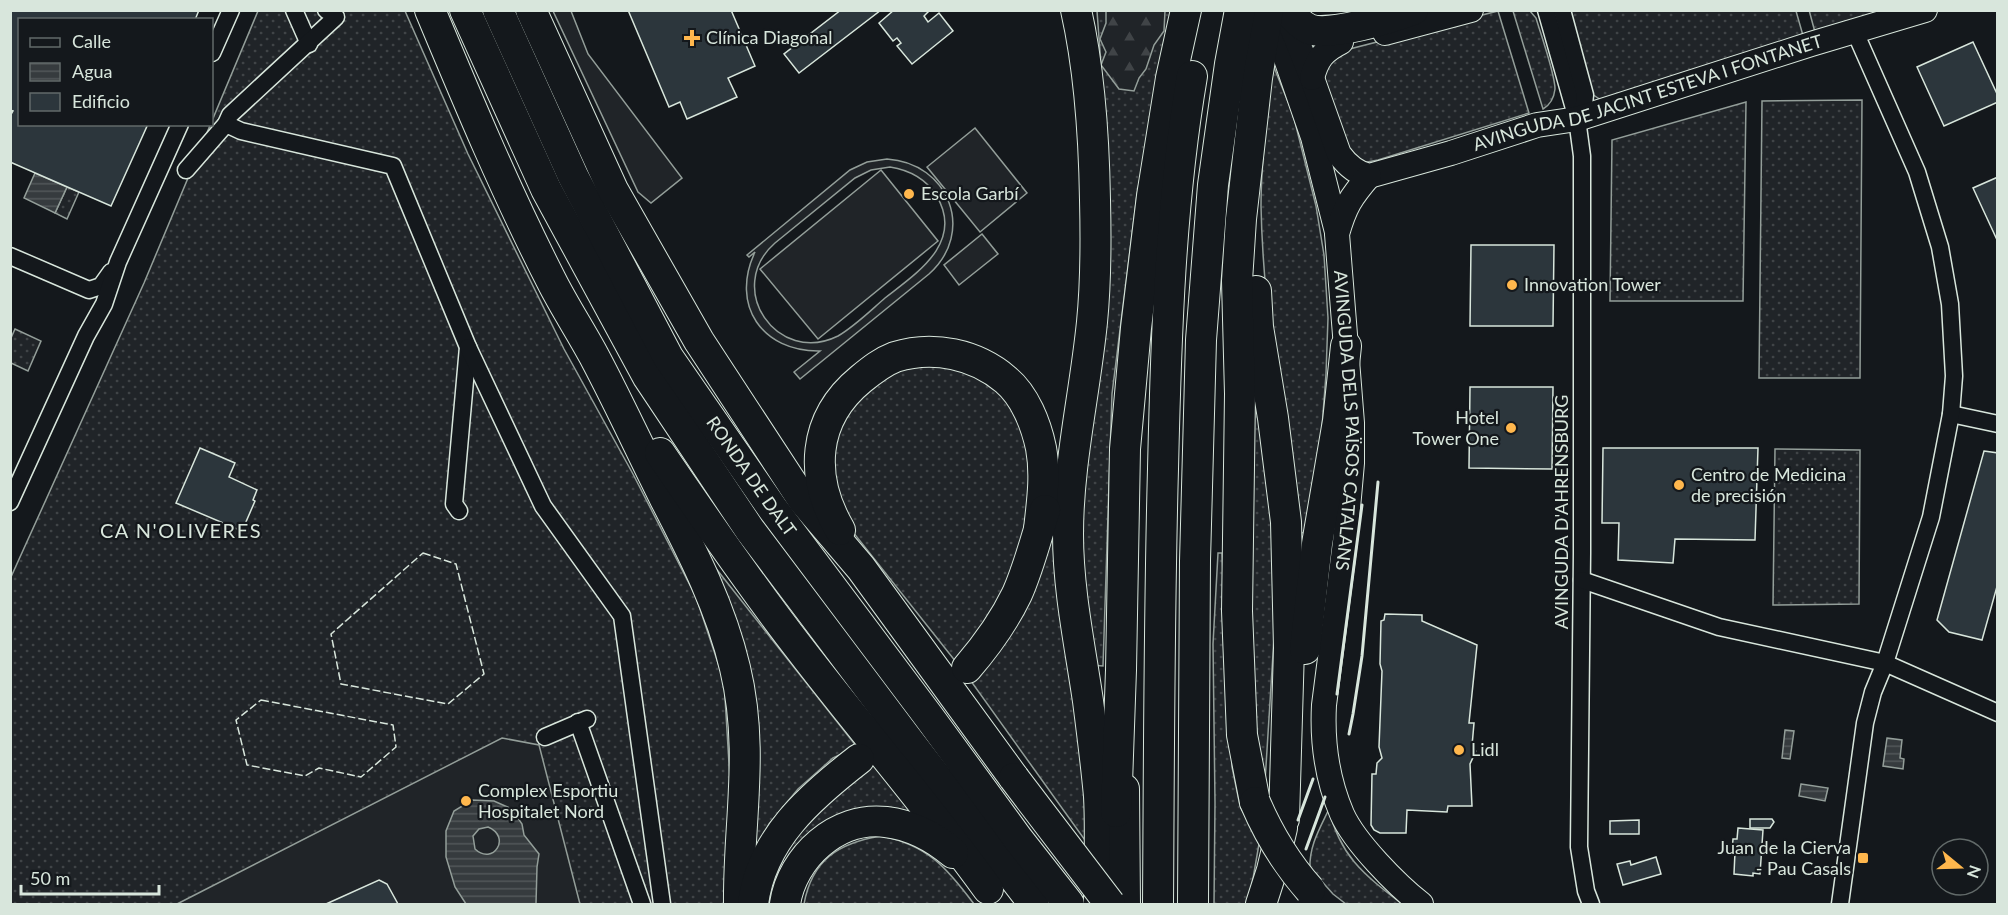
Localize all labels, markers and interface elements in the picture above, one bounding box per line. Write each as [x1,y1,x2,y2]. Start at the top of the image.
legend [18,18,213,126]
place label: Clínica Diagonal [706,26,833,48]
marker: Clínica Diagonal [683,29,701,47]
street label: AVINGUDA DE JACINT ESTEVA I FONTANET [1470,29,1825,155]
text: Calle [72,30,111,52]
text: Agua [72,60,113,82]
text: Edificio [72,90,130,112]
place label: Escola Garbí [921,182,1019,204]
marker: Escola Garbí [902,187,916,201]
street label: AVINGUDA DELS PAÏSOS CATALANS [1330,269,1364,572]
place label: Innovation Tower [1524,273,1661,295]
marker: Innovation Tower [1505,278,1519,292]
street label: AVINGUDA D'AHRENSBURG [1550,395,1572,629]
place label: Hotel Tower One [1412,406,1499,449]
street label: RONDA DE DALT [702,412,802,540]
marker: Hotel Tower One [1504,421,1518,435]
place label: Centro de Medicina de precisión [1691,463,1846,506]
marker: Centro de Medicina de precisión [1672,478,1686,492]
district label: CA N'OLIVERES [100,518,262,542]
place label: Lidl [1471,738,1499,760]
marker: Lidl [1452,743,1466,757]
place label: Complex Esportiu Hospitalet Nord [478,779,618,822]
marker: Complex Esportiu Hospitalet Nord [459,794,473,808]
place label: Juan de la Cierva - Pau Casals [1718,836,1851,879]
north arrow [1930,837,1990,897]
marker: Juan de la Cierva - Pau Casals [1856,851,1870,865]
scale bar [21,858,159,896]
text: N [1964,863,1986,881]
text: 50 m [30,867,70,889]

